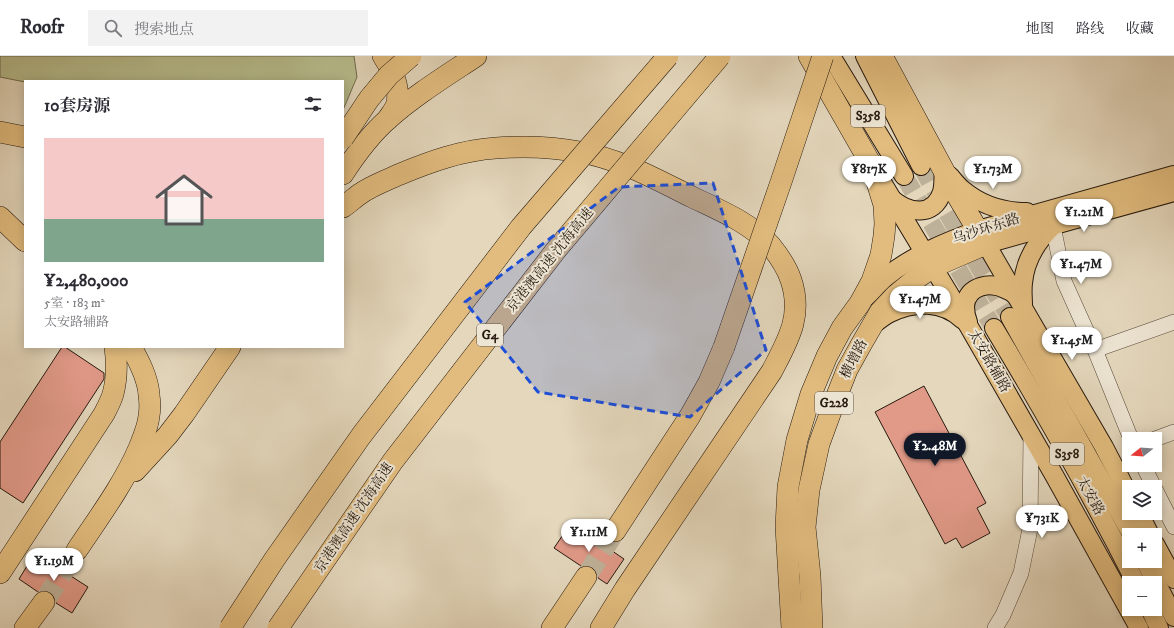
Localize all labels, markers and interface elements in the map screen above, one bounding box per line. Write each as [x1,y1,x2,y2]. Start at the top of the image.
search box [88,10,368,46]
text: Roofr [20,16,64,39]
icon: search [102,17,124,39]
text: 搜索地点 [134,20,194,39]
text: 地图 [1026,20,1054,38]
text: 路线 [1076,20,1104,38]
text: 收藏 [1126,20,1154,38]
icon: filters [302,93,324,115]
text: 10套房源 [44,95,110,117]
road number: S358 [851,105,885,127]
pin: ¥817K [841,156,897,190]
pin: ¥1.73M [960,156,1026,190]
text: ¥817K [851,161,887,177]
text: ¥1.73M [973,161,1013,177]
icon: home [148,164,220,236]
pin: ¥1.21M [1051,199,1117,233]
street label: 京港澳高速 沈海高速 [502,204,598,316]
text: ¥1.21M [1064,204,1104,220]
street label: 乌沙环东路 [950,210,1022,248]
pin: ¥1.47M [1048,251,1114,285]
text: ¥1.47M [1060,256,1102,272]
text: ¥2,480,000 [44,270,128,292]
pin: ¥1.47M [887,286,953,320]
text: ¥1.47M [899,291,941,307]
text: 5室 · 183 m² [44,295,105,311]
text: 太安路辅路 [44,314,109,330]
road number: G4 [477,324,503,346]
street label: 太安路辅路 [964,326,1014,396]
pin: ¥1.45M [1039,327,1105,361]
text: ¥1.45M [1051,332,1093,348]
street label: 横增路 [836,336,872,382]
road number: G228 [815,392,853,414]
north arrow [1122,432,1162,472]
map controls [1122,432,1162,616]
pin: ¥2.48M [902,433,968,467]
text: ¥2.48M [913,438,957,454]
road number: S358 [1050,443,1084,465]
street label: 京港澳高速 沈海高速 [310,459,398,577]
street label: 太安路 [1072,473,1108,519]
button: layers [1122,480,1162,520]
pin: ¥731K [1014,505,1070,539]
text: ¥731K [1025,510,1059,526]
pin: ¥1.11M [556,519,622,553]
text: ¥1.11M [570,524,608,540]
button: + [1122,528,1162,568]
pin: ¥1.19M [21,548,87,582]
text: ¥1.19M [34,553,74,569]
button: − [1122,576,1162,616]

